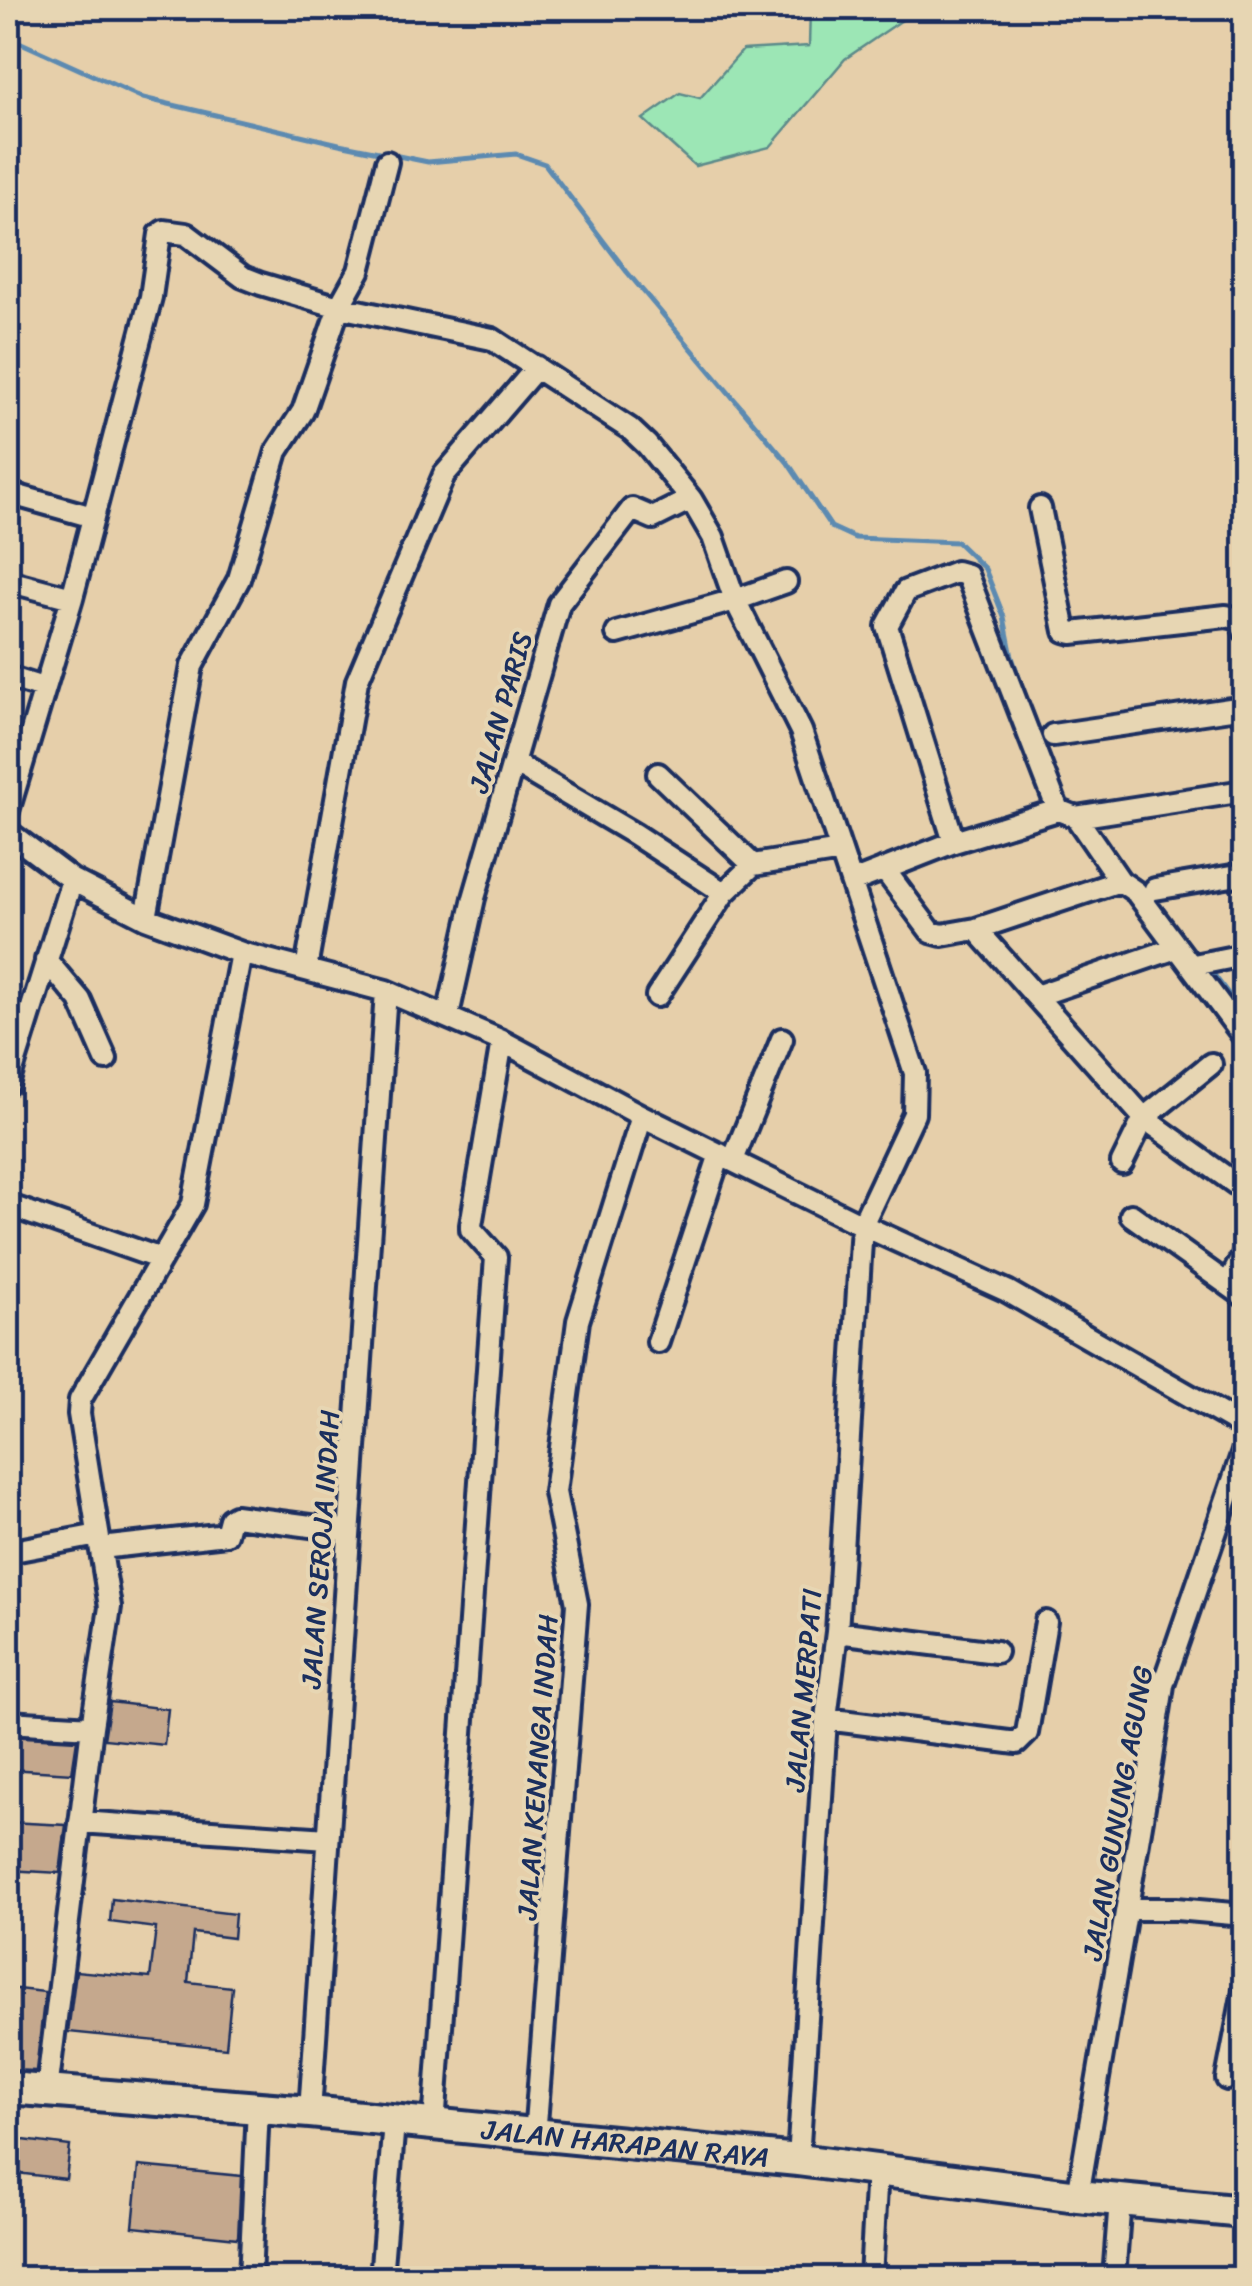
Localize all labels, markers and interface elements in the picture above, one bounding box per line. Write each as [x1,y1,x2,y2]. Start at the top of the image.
street label: JALAN PARIS [454,626,547,799]
street label: JALAN SEROJA INDAH [286,1408,355,1691]
street label: JALAN MERPATI [770,1586,837,1795]
street label: JALAN KENANGA INDAH [502,1612,573,1922]
street label: JALAN GUNUNG AGUNG [1067,1662,1168,1965]
street label: JALAN HARAPAN RAYA [479,2105,771,2182]

